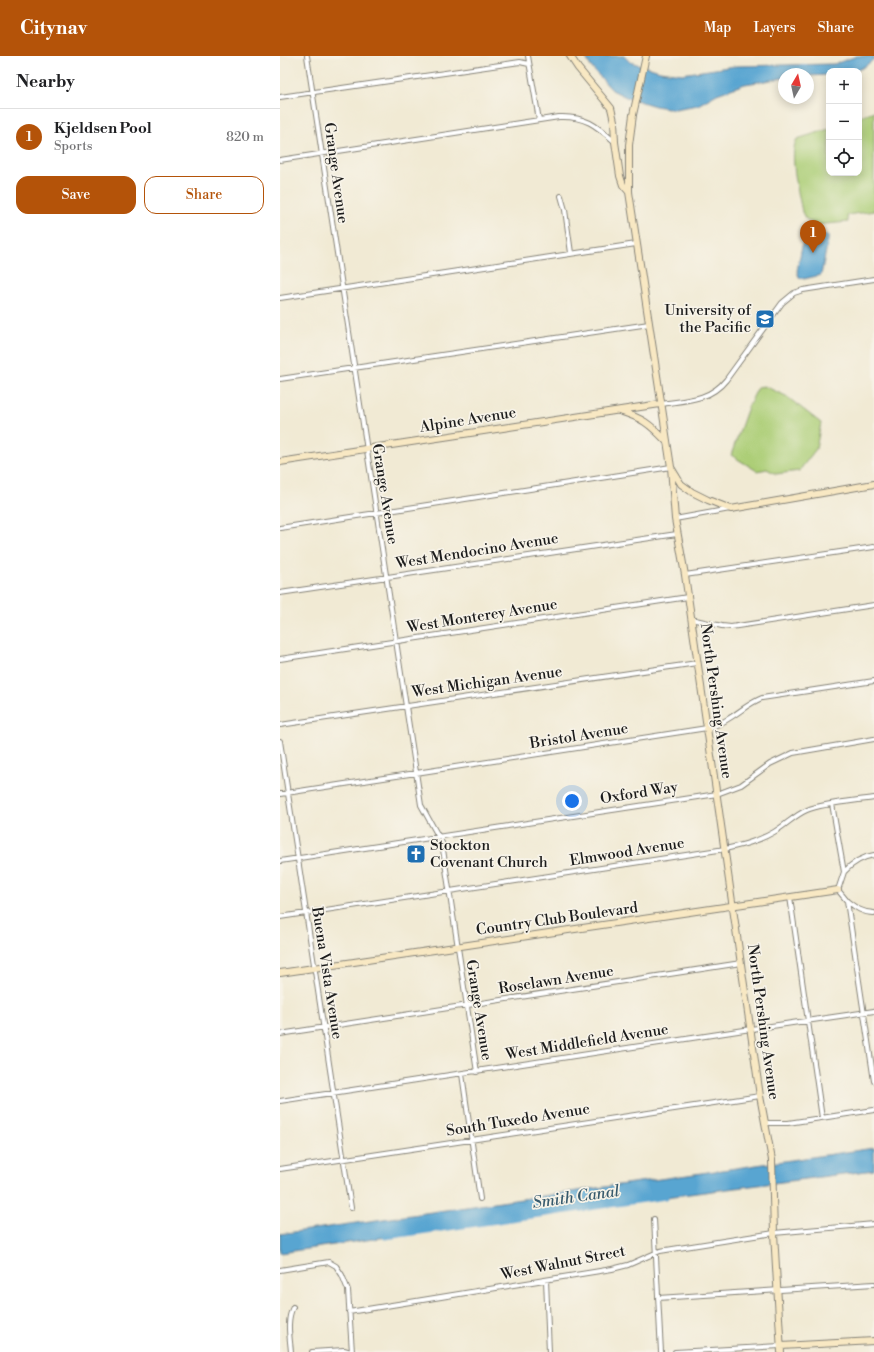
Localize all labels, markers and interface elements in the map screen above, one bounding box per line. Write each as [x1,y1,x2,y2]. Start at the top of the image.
text: Citynav [20,16,87,40]
text: Map [704,19,731,37]
text: Layers [753,19,796,37]
text: Share [818,19,854,37]
north arrow [778,68,814,104]
map controls [826,68,862,176]
button: + [826,68,862,104]
text: Nearby [16,71,75,93]
button: − [826,104,862,140]
text: Kjeldsen Pool [54,119,152,138]
street label: Grange Avenue [320,121,352,225]
text: 1 [26,129,32,145]
text: 820 m [226,129,264,145]
text: Sports [54,138,93,154]
button: locate [826,140,862,176]
button: Save [16,176,136,214]
button: Share [144,176,264,214]
pin: 1 [800,220,826,253]
place label: University of the Pacific [664,301,752,337]
school or university icon: University of the Pacific [754,308,776,330]
street label: Alpine Avenue [417,403,518,437]
street label: Grange Avenue [368,442,402,546]
street label: West Mendocino Avenue [393,529,560,573]
street label: West Monterey Avenue [404,595,559,637]
street label: North Pershing Avenue [696,622,736,780]
street label: West Michigan Avenue [410,662,563,702]
street label: Bristol Avenue [527,719,630,753]
street label: Oxford Way [599,777,680,809]
your location [562,791,582,811]
street label: Elmwood Avenue [568,834,686,870]
place label: Stockton Covenant Church [430,836,548,872]
church icon: Stockton Covenant Church [405,843,427,865]
street label: Country Club Boulevard [475,898,640,940]
street label: Buena Vista Avenue [307,905,347,1040]
street label: North Pershing Avenue [743,943,783,1101]
street label: Grange Avenue [462,958,496,1062]
street label: Roselawn Avenue [497,961,615,999]
street label: West Middlefield Avenue [503,1020,670,1064]
street label: South Tuxedo Avenue [445,1099,591,1141]
water label: Smith Canal [531,1181,622,1213]
street label: West Walnut Street [498,1241,628,1285]

